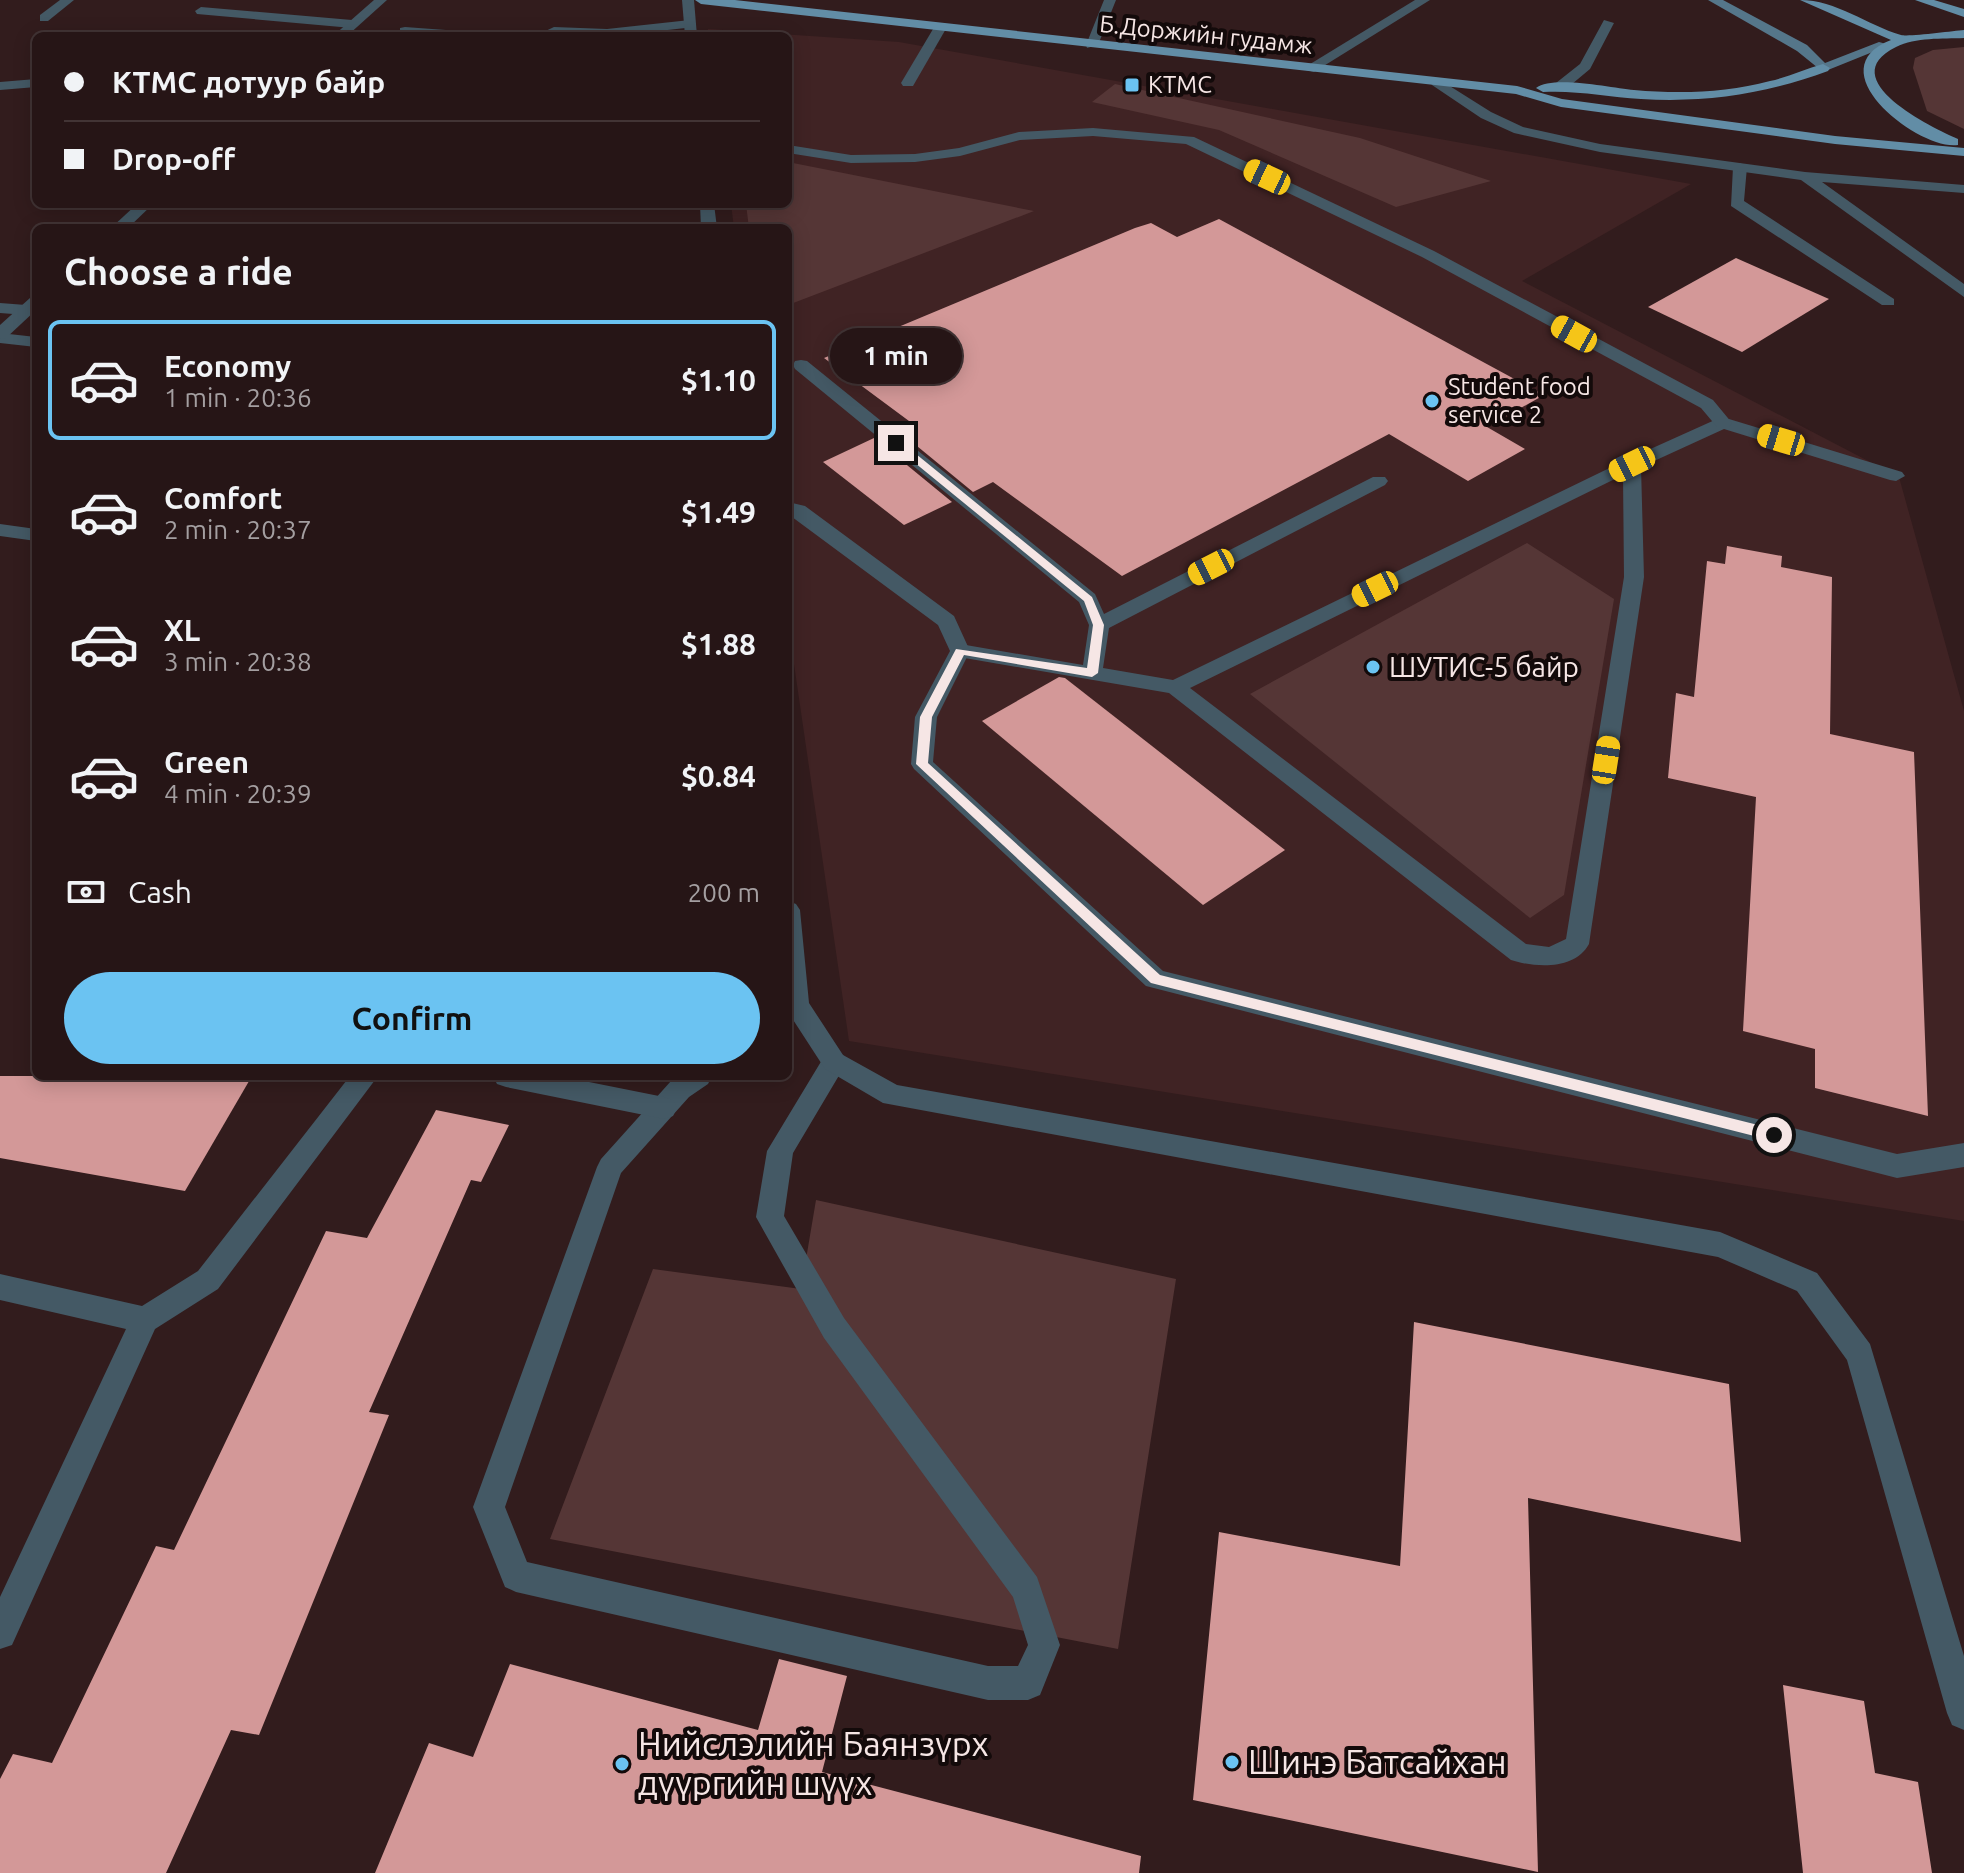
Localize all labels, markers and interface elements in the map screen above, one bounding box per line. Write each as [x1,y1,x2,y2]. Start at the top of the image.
street label: Б.Доржийн гудамж [1098,10,1314,59]
text: KTMC дотуур байр [112,65,385,99]
place label: КТМС [1148,71,1212,98]
marker: КТМС [1123,76,1141,94]
text: Drop-off [112,142,235,176]
car [1240,156,1294,198]
text: Choose a ride [64,251,293,292]
car [1547,312,1601,356]
callout: 1 min [830,327,962,383]
text: 1 min [863,341,929,370]
icon: car [68,344,140,416]
text: Economy [164,349,291,383]
text: $1.10 [681,363,756,397]
place label: Student food service 2 [1448,373,1591,428]
text: 1 min · 20:36 [164,383,312,412]
marker: Student food service 2 [1423,392,1441,410]
car [1755,422,1807,458]
route end [878,425,914,461]
car [1605,443,1659,485]
icon: car [68,476,140,548]
text: Comfort [164,481,282,515]
text: $1.49 [681,495,756,529]
text: 2 min · 20:37 [164,515,312,544]
car [1184,545,1238,589]
car [1348,568,1402,610]
icon: car [68,608,140,680]
text: XL [164,613,200,647]
text: $1.88 [681,627,756,661]
text: 3 min · 20:38 [164,647,312,676]
place label: ШУТИС-5 байр [1389,651,1579,682]
marker: ШУТИС-5 байр [1364,658,1382,676]
car [1590,734,1622,786]
icon: car [68,740,140,812]
text: Green [164,745,249,779]
text: $0.84 [681,759,756,793]
text: 4 min · 20:39 [164,779,312,808]
icon: cash [64,870,108,914]
text: Cash [128,875,192,909]
text: 200 m [688,878,760,907]
button: Confirm [64,972,760,1064]
route start [1756,1117,1792,1153]
place label: Нийслэлийн Баянзүрх дүүргийн шүүх [638,1724,989,1801]
place label: Шинэ Батсайхан [1248,1742,1507,1780]
marker: Шинэ Батсайхан [1223,1753,1241,1771]
marker: Нийслэлийн Баянзүрх дүүргийн шүүх [613,1755,631,1773]

